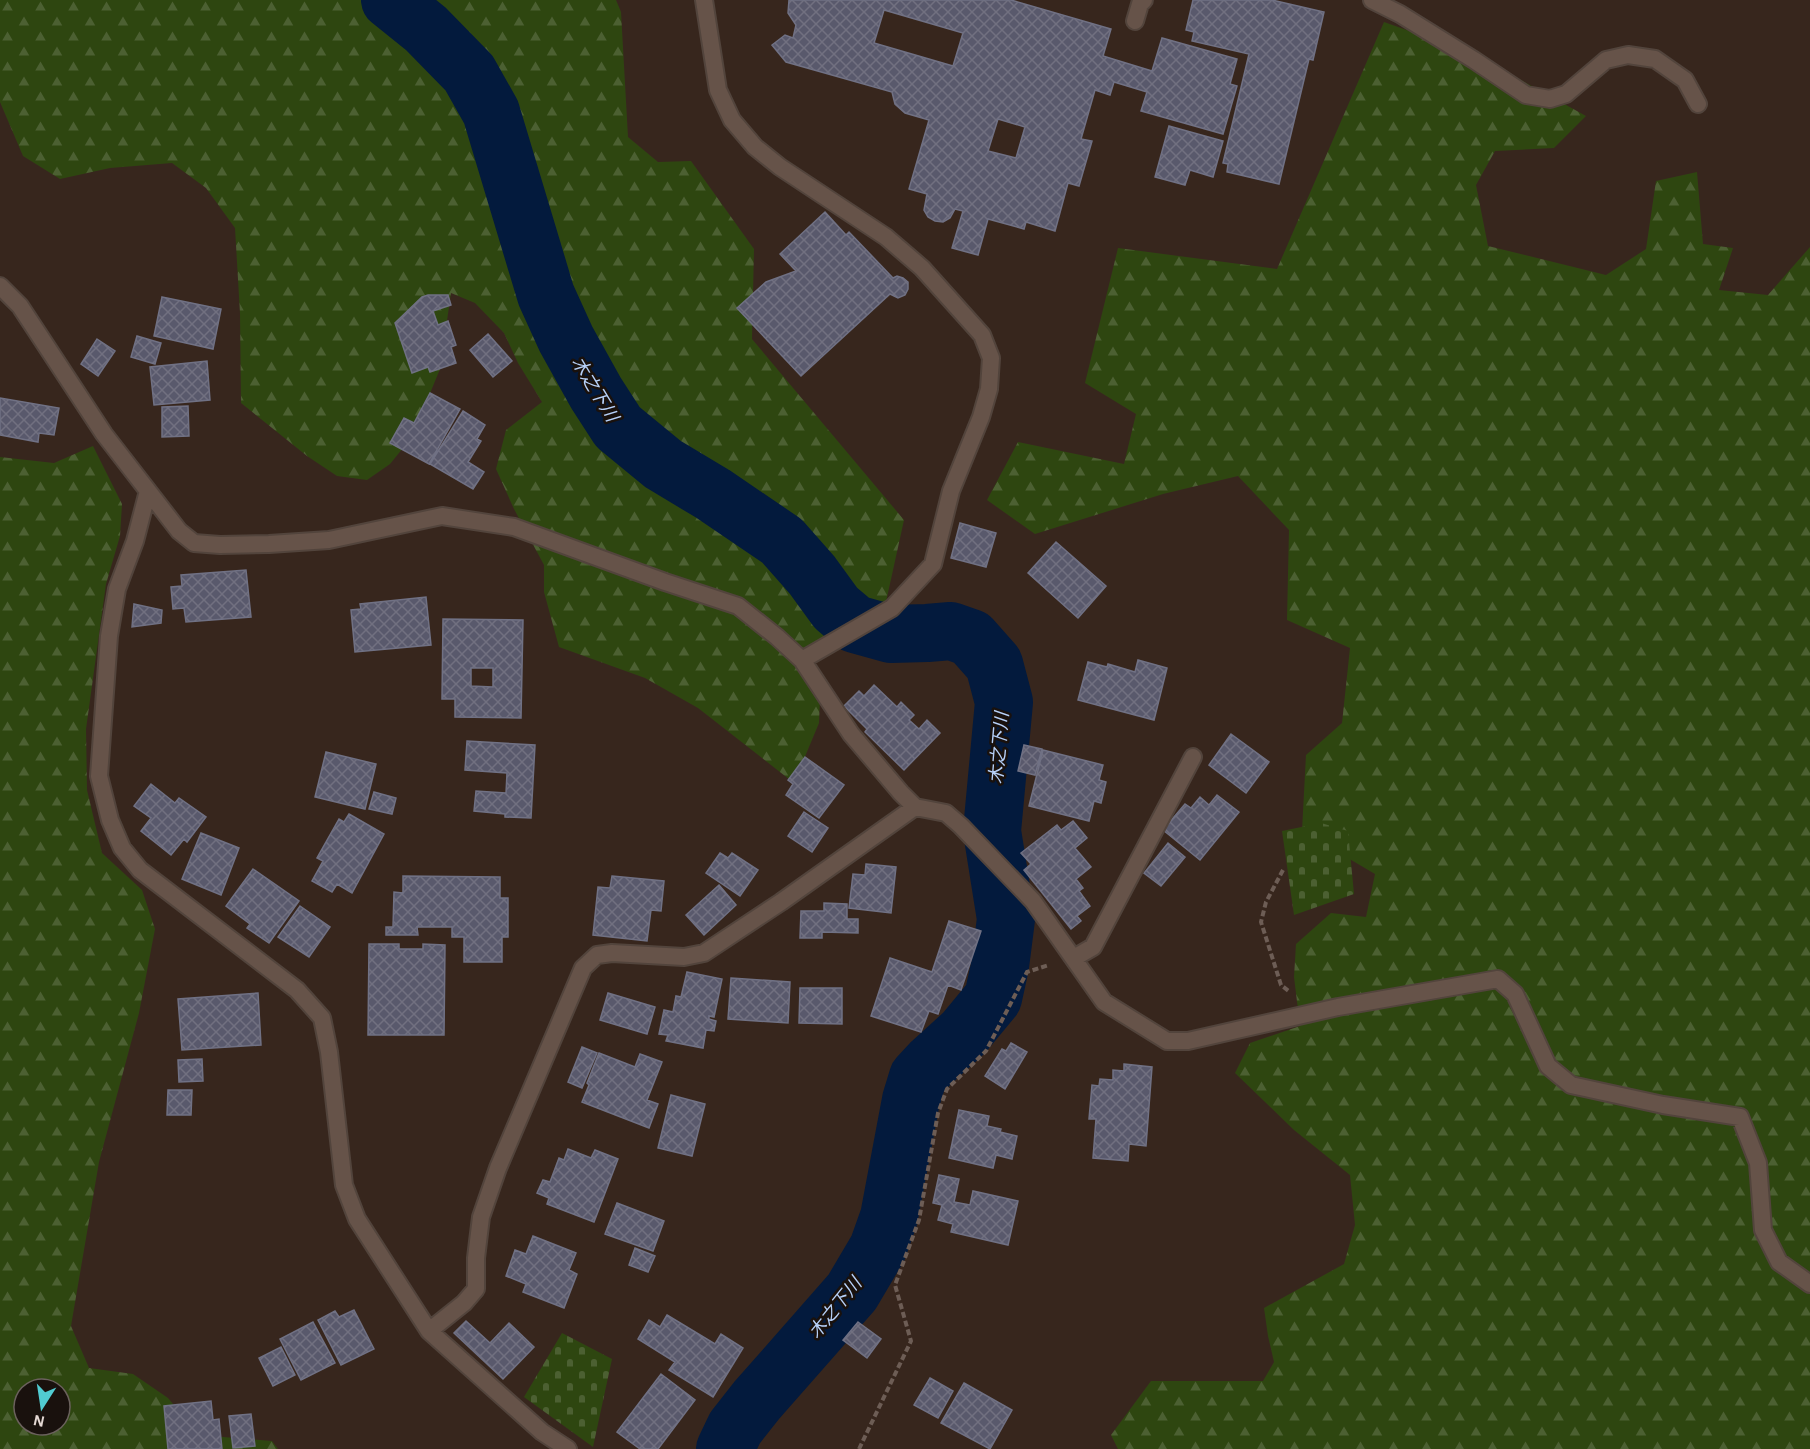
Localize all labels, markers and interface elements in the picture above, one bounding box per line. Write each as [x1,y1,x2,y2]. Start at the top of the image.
water label: 木之下川 [568,353,623,427]
water label: 木之下川 [986,709,1012,785]
water label: 木之下川 [805,1272,867,1342]
north arrow [12,1377,72,1437]
text: N [32,1412,46,1430]

